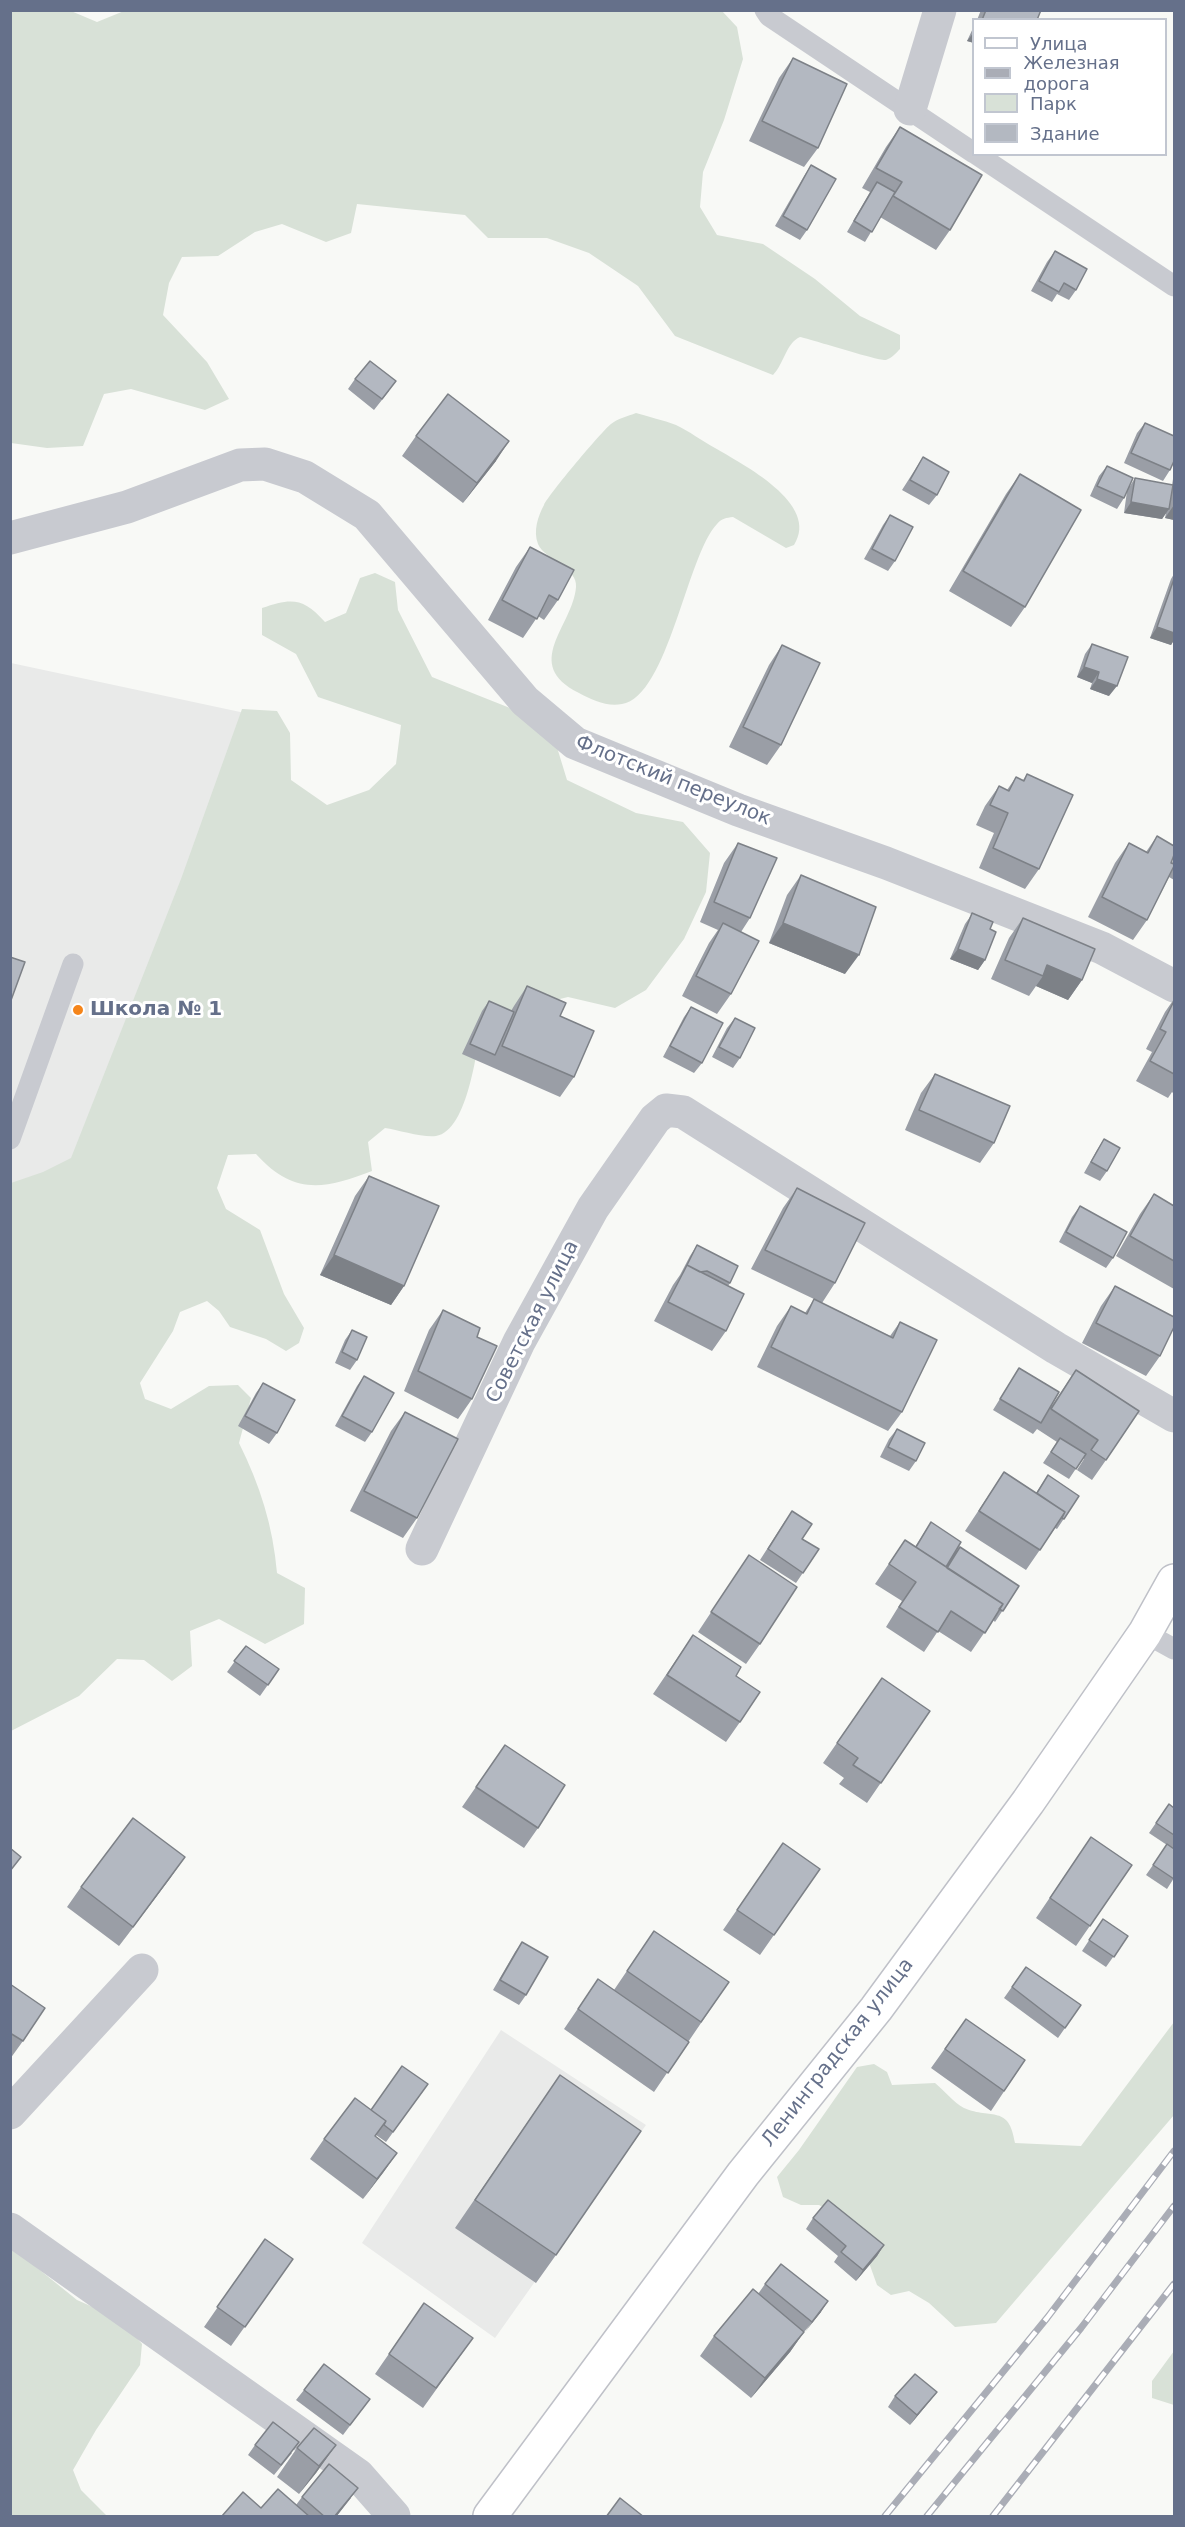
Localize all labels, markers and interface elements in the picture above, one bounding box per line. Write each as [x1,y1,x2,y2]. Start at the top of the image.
legend [972,18,1167,156]
text: Улица [1030,33,1087,54]
text: Железная дорога [1023,52,1120,94]
text: Парк [1030,93,1077,114]
text: Здание [1030,123,1100,144]
street label: Флотский переулок [572,731,774,831]
place label: Школа № 1 [90,998,222,1022]
marker: Школа № 1 [71,1003,85,1017]
street label: Советская улица [482,1237,584,1407]
street label: Ленинградская улица [757,1954,919,2152]

